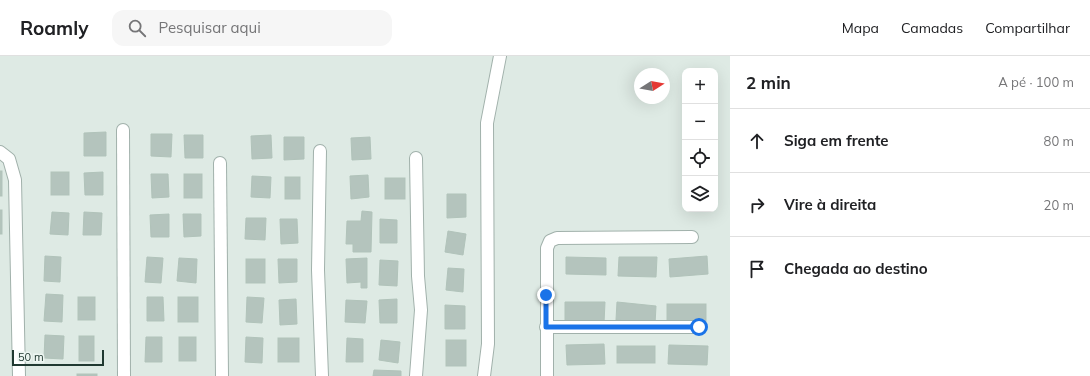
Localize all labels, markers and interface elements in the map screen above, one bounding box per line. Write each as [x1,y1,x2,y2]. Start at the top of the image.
search box [112,10,392,46]
text: Roamly [20,16,88,40]
icon: search [126,17,148,39]
text: Pesquisar aqui [158,18,261,37]
text: Mapa [842,19,879,37]
text: Camadas [901,19,963,37]
text: Compartilhar [985,19,1070,37]
north arrow [634,68,670,104]
map controls [682,68,718,212]
button: + [682,68,718,104]
text: 2 min [746,72,791,93]
text: A pé · 100 m [998,74,1074,90]
button: − [682,104,718,140]
icon: ahead [746,130,768,152]
text: Siga em frente [784,131,889,150]
text: 80 m [1044,133,1074,149]
button: locate [682,140,718,176]
button: layers [682,176,718,212]
icon: right [746,194,768,216]
text: Vire à direita [784,195,876,214]
text: 20 m [1044,197,1074,213]
icon: arrive [746,258,768,280]
text: Chegada ao destino [784,259,928,278]
route end [537,286,555,304]
route start [690,318,708,336]
scale bar [12,348,104,367]
text: 50 m [18,350,44,364]

